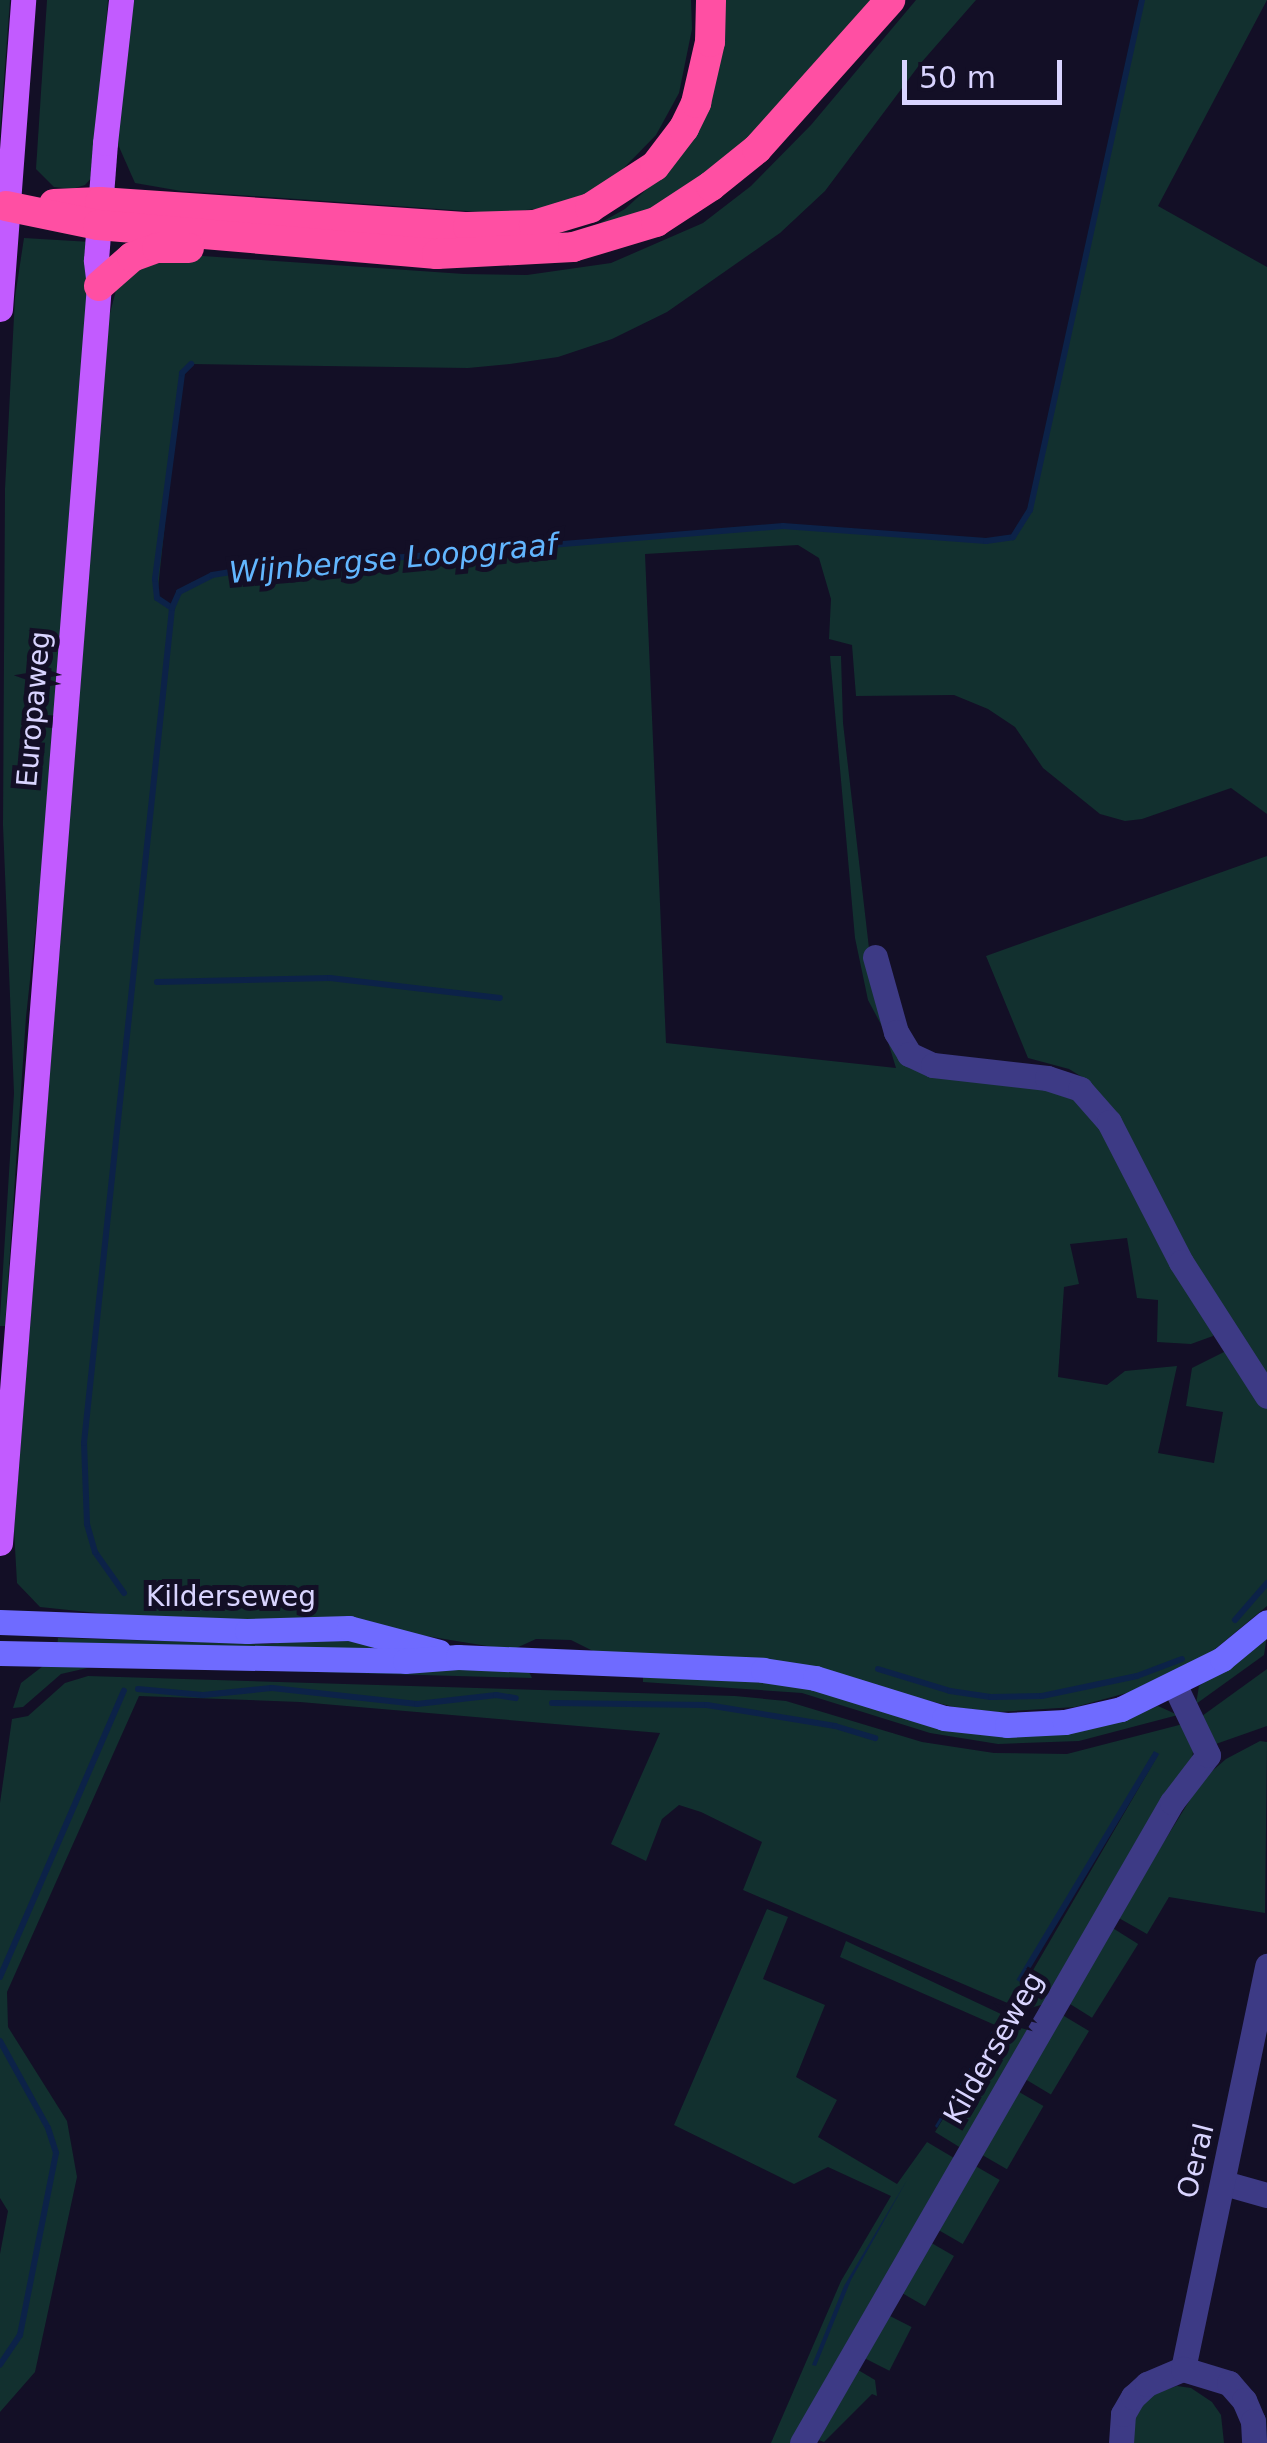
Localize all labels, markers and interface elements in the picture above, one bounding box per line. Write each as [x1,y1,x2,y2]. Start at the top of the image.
scale bar [907,40,1067,102]
text: 50 m [919,60,996,95]
water label: Wijnbergse Loopgraaf [228,527,558,591]
street label: Europaweg [10,630,58,788]
street label: Kilderseweg [146,1580,316,1614]
street label: Kilderseweg [937,1966,1051,2130]
street label: Oeral [1171,2120,1221,2202]

